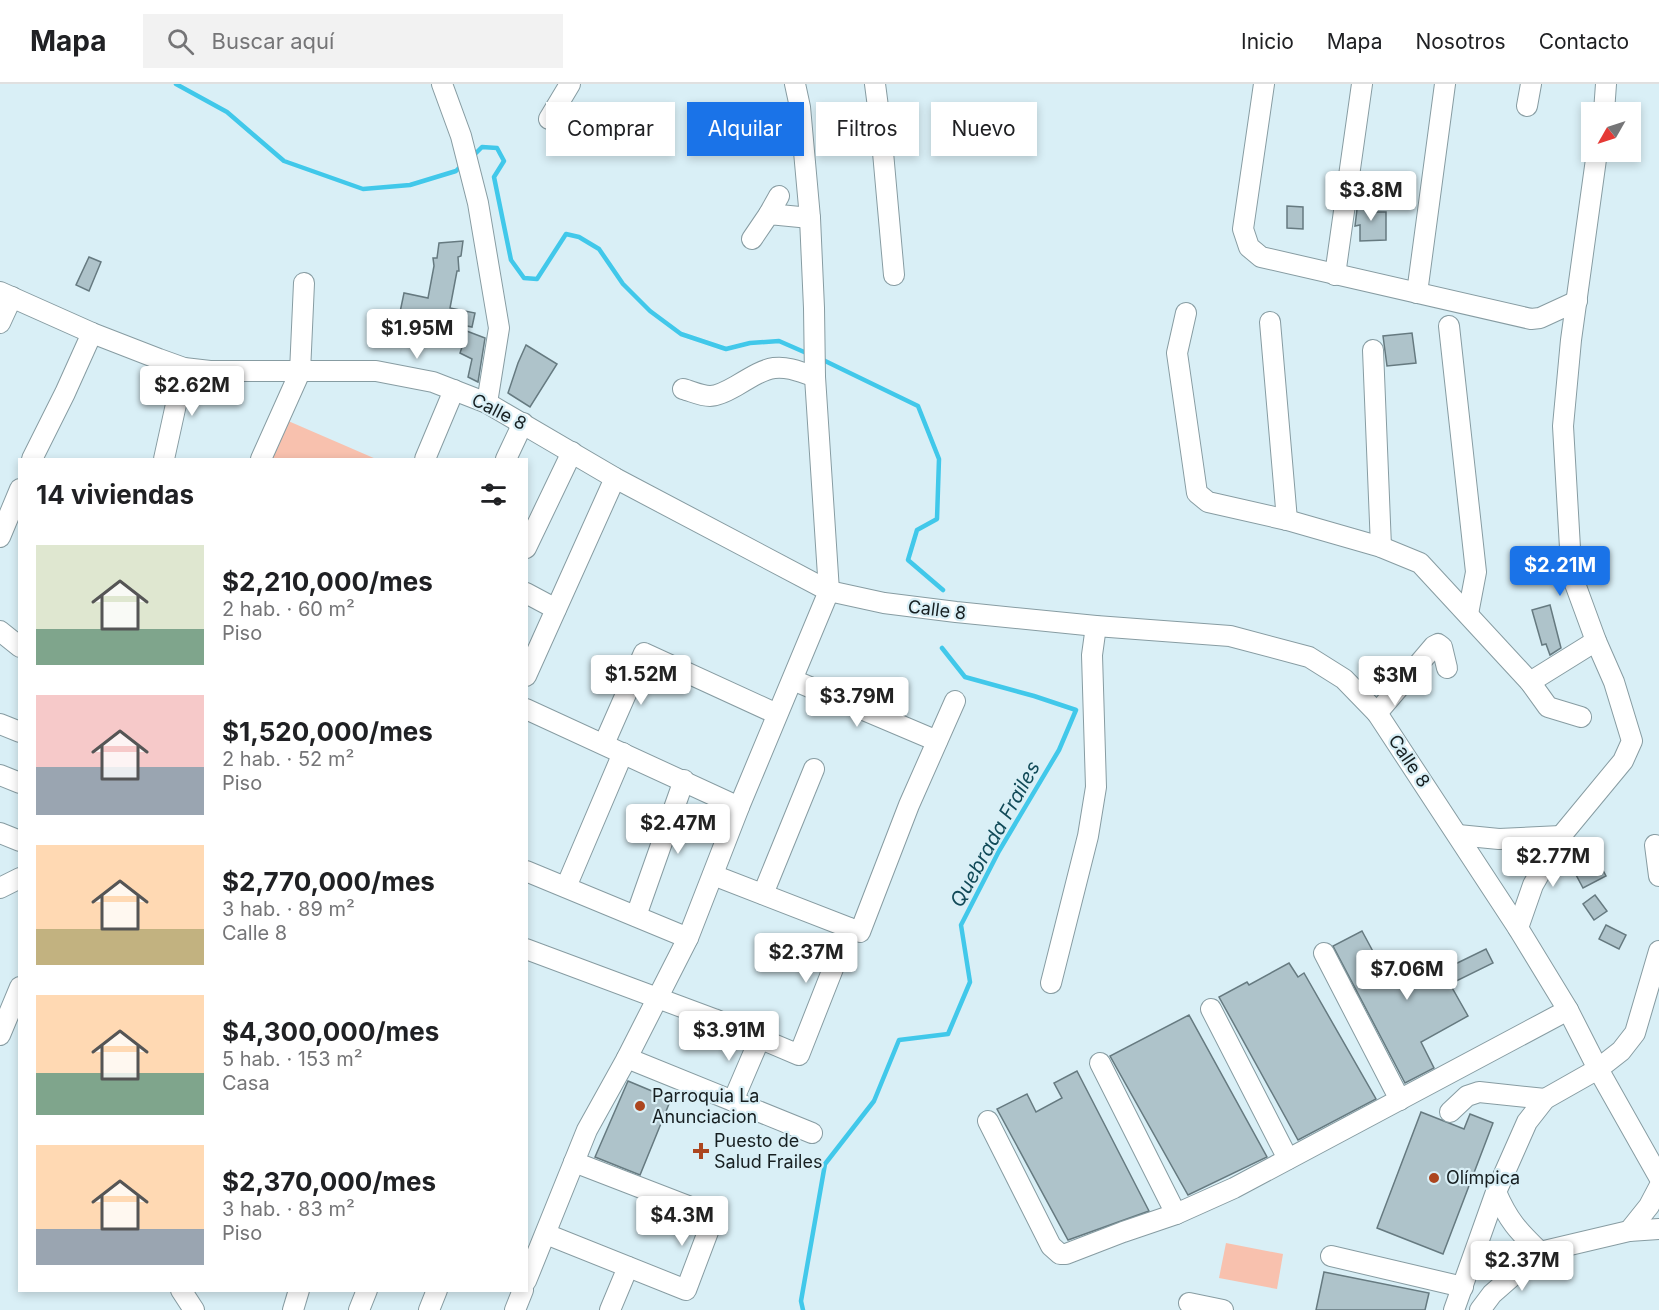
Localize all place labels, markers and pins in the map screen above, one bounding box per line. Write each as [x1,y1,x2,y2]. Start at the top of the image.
pin: $3.8M [1329,171,1413,222]
pin: $1.95M [368,309,466,360]
pin: $2.62M [143,366,241,417]
pin: $2.21M [1511,546,1609,597]
pin: $1.52M [592,655,690,706]
pin: $3M [1366,656,1424,707]
pin: $3.79M [808,677,906,728]
pin: $2.47M [629,804,727,855]
pin: $2.77M [1504,837,1602,888]
pin: $2.37M [757,933,855,984]
pin: $7.06M [1358,950,1456,1001]
pin: $3.91M [680,1011,778,1062]
place label: Parroquia La Anunciacion [652,1085,759,1127]
marker: Parroquia La Anunciacion [633,1099,647,1113]
place label: Puesto de Salud Frailes [714,1130,822,1172]
marker: Puesto de Salud Frailes [692,1142,710,1160]
place label: Olímpica [1446,1167,1520,1188]
marker: Olímpica [1427,1171,1441,1185]
pin: $4.3M [640,1196,724,1247]
pin: $2.37M [1473,1241,1571,1292]

